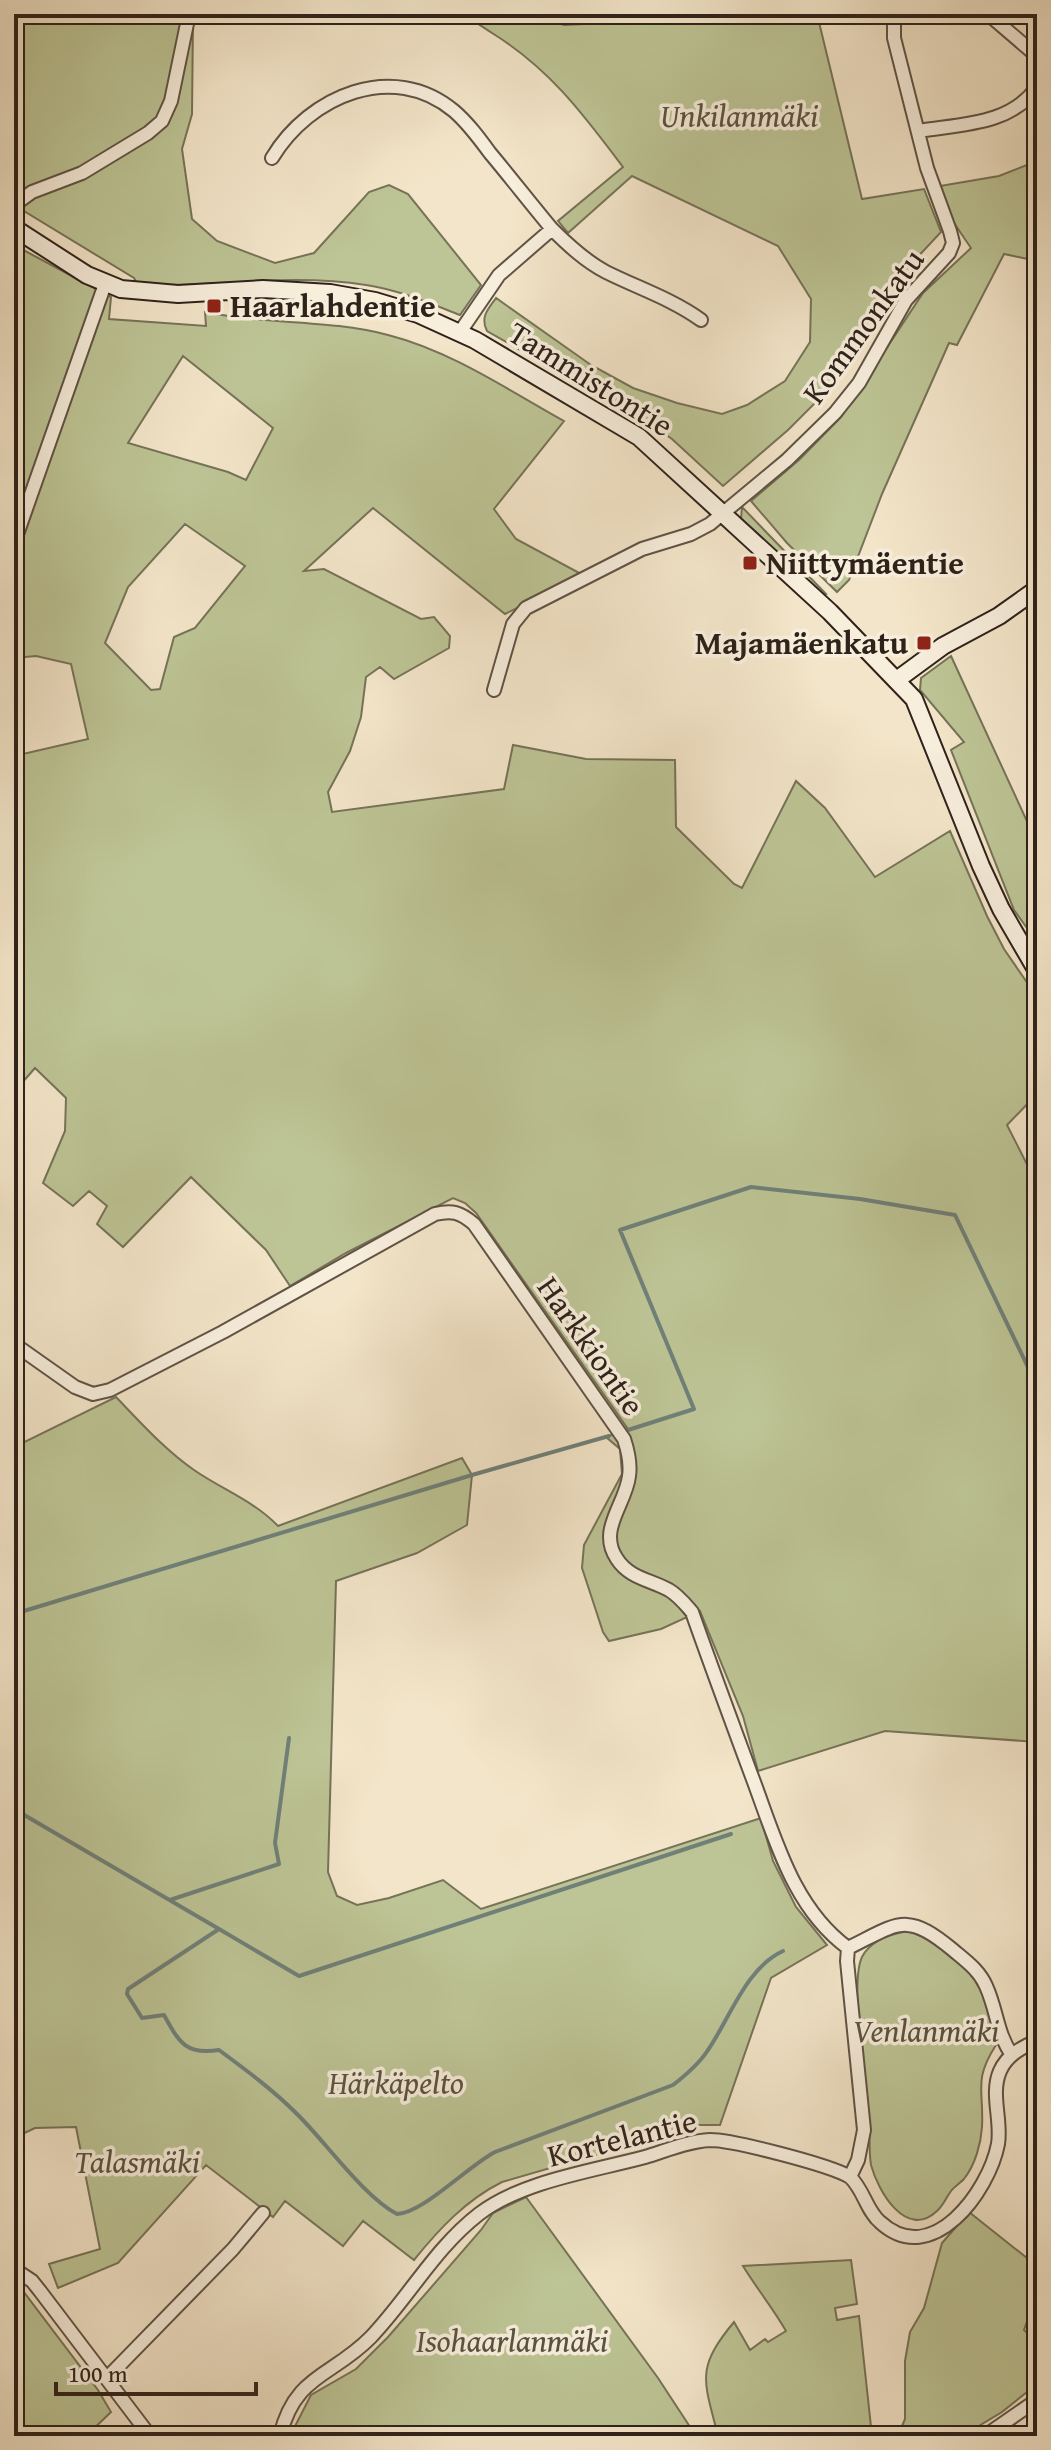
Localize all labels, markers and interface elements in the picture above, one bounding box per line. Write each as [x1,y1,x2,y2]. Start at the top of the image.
park label: Unkilanmäki [660,92,818,139]
street label: Kommonkatu [790,238,935,413]
place label: Haarlahdentie [230,282,436,329]
marker: Haarlahdentie [205,297,223,315]
street label: Tammistontie [500,309,683,448]
place label: Niittymäentie [766,539,964,586]
marker: Niittymäentie [741,554,759,572]
place label: Majamäenkatu [695,619,909,666]
marker: Majamäenkatu [915,634,933,652]
street label: Harkkiontie [526,1266,657,1425]
park label: Venlanmäki [853,2007,999,2054]
park label: Härkäpelto [327,2059,464,2106]
street label: Kortelantie [542,2096,701,2179]
park label: Talasmäki [74,2138,200,2185]
park label: Isohaarlanmäki [416,2317,608,2364]
scale bar [56,2346,256,2396]
text: 100 m [68,2356,128,2391]

